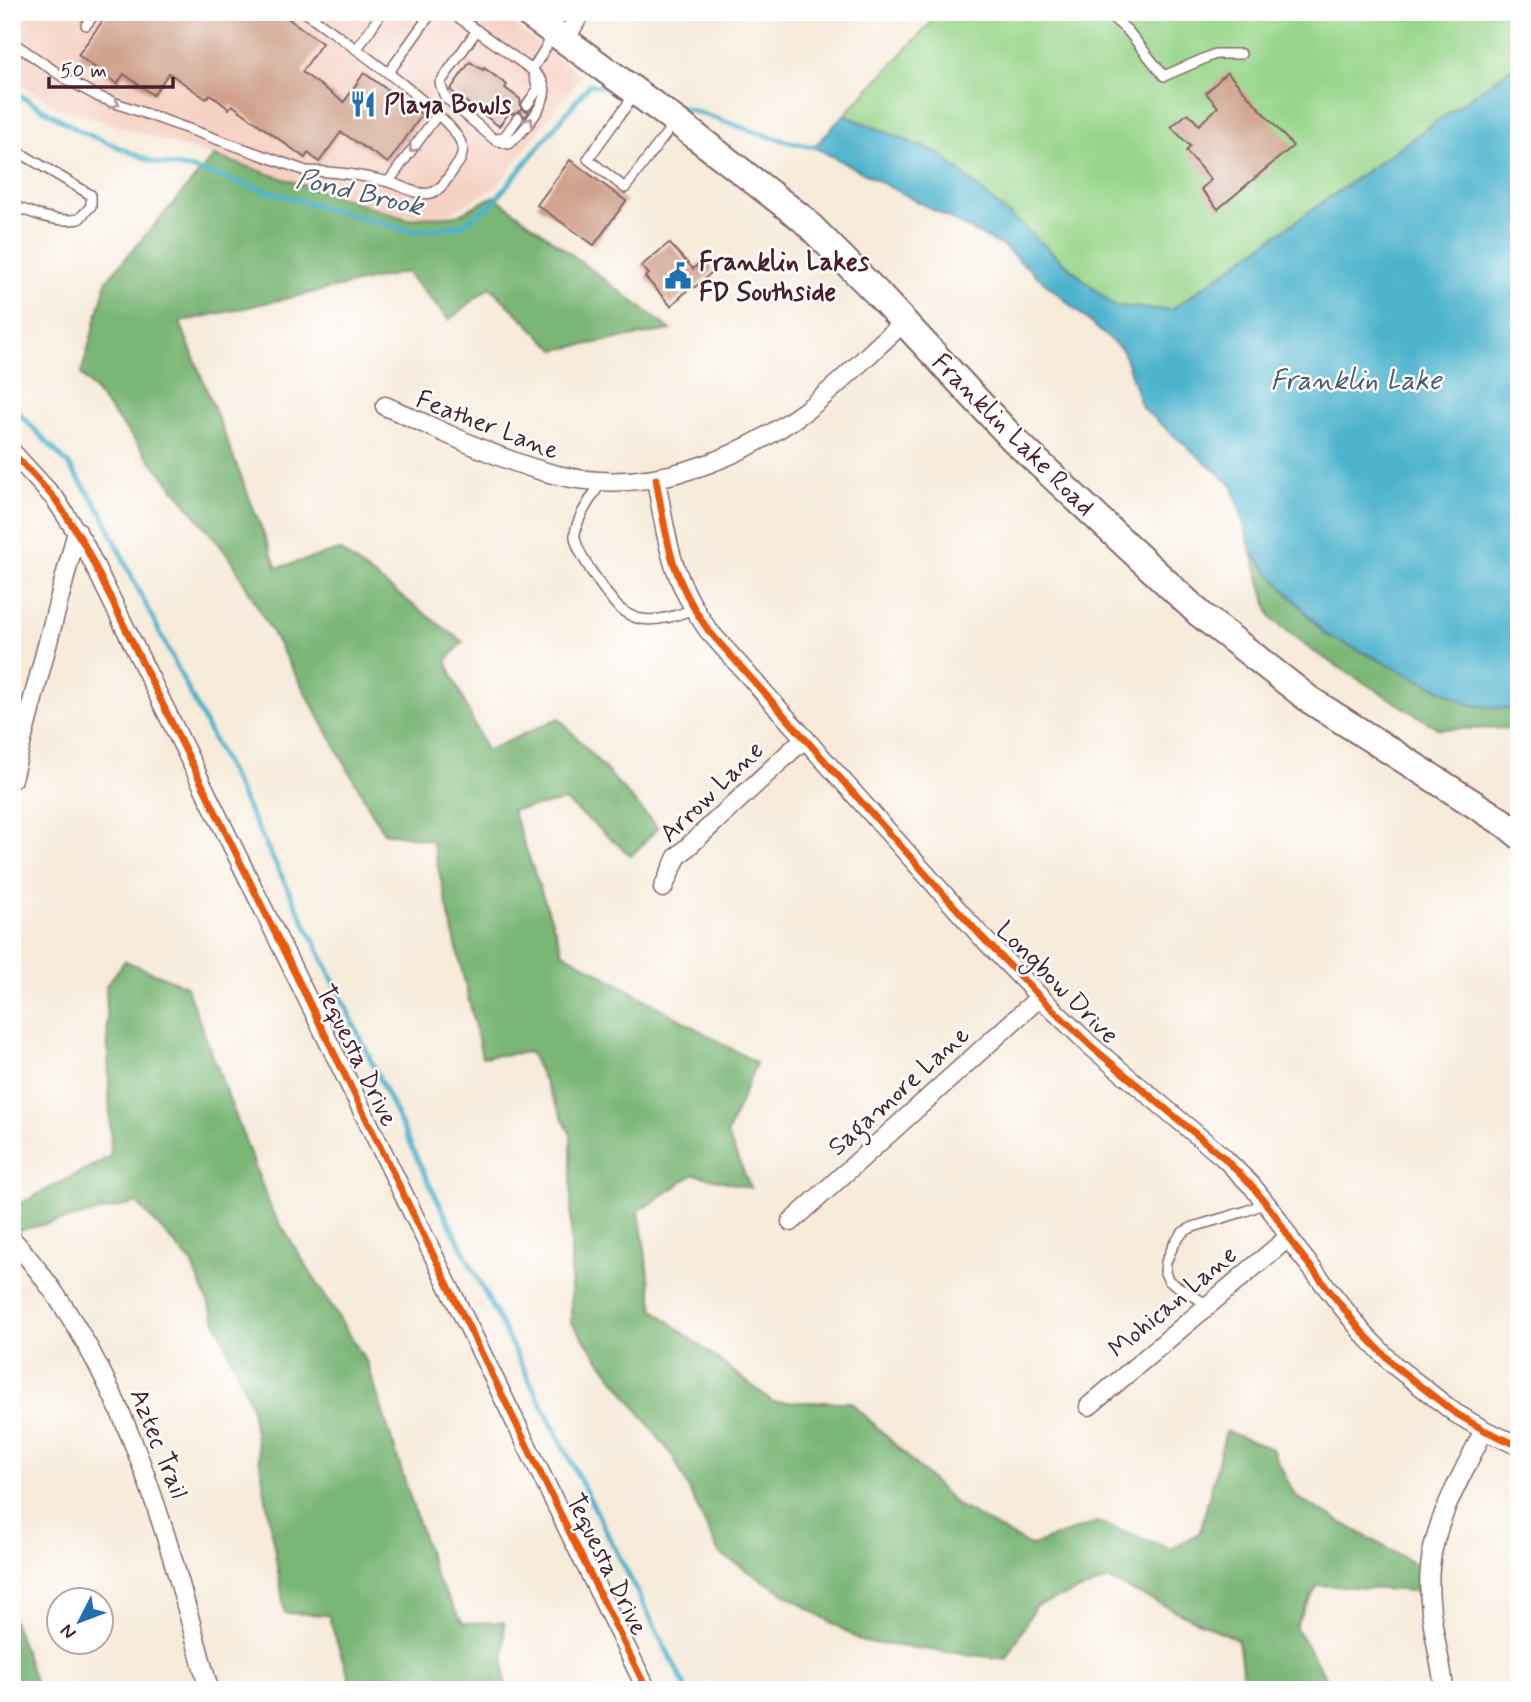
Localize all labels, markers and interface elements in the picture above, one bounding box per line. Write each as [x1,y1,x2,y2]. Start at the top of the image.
scale bar [49,46,173,90]
text: 50 m [60,57,107,85]
restaurant icon: Playa Bowls [348,89,378,119]
place label: Playa Bowls [384,89,512,123]
one-way arrow [108,95,120,109]
one-way arrow [521,117,533,130]
one-way arrow [409,140,421,153]
water label: Pond Brook [292,161,428,226]
place label: Franklin Lakes FD Southside [699,246,870,310]
public building icon: Franklin Lakes FD Southside [663,261,693,291]
street label: Franklin Lake Road [924,347,1101,524]
water label: Franklin Lake [1271,363,1443,400]
street label: Feather Lane [411,383,564,469]
street label: Arrow Lane [653,734,772,851]
street label: Longbow Drive [986,914,1126,1054]
street label: Tequesta Drive [307,979,405,1133]
street label: Sagamore Lane [821,1019,979,1166]
street label: Mohican Lane [1102,1239,1245,1366]
street label: Aztec Trail [121,1384,196,1504]
street label: Tequesta Drive [557,1488,655,1642]
north arrow [46,1586,116,1656]
text: N [55,1618,82,1644]

